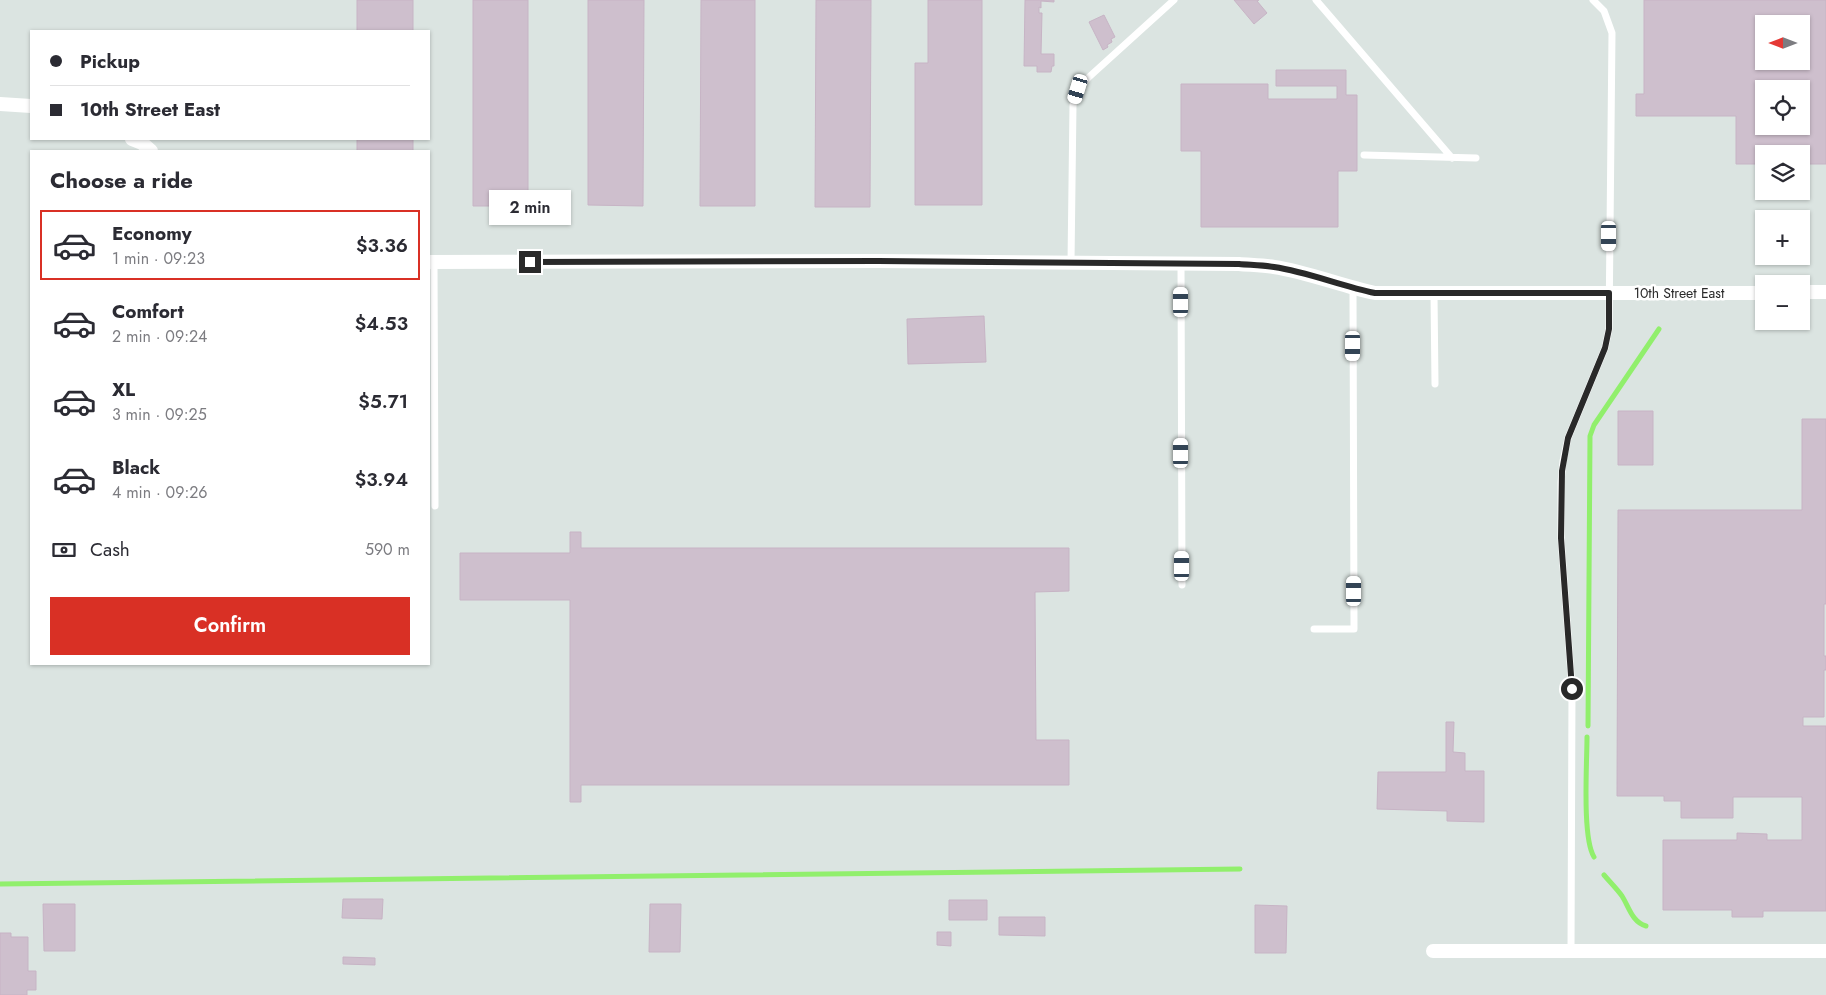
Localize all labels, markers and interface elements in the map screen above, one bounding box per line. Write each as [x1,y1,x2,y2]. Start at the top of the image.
north arrow [1755,15,1810,70]
map controls [1755,15,1810,330]
text: Pickup [80,48,140,75]
car [1066,72,1089,106]
button: locate [1755,80,1810,135]
text: 10th Street East [80,96,220,123]
button: layers [1755,145,1810,200]
text: Choose a ride [50,164,193,196]
callout: 2 min [489,190,571,224]
text: 2 min [509,196,551,219]
button: + [1755,210,1810,265]
text: Economy [112,220,192,247]
car [1601,221,1616,251]
icon: car [52,223,97,268]
text: $3.36 [356,232,408,259]
text: 1 min · 09:23 [112,247,205,270]
route end [519,251,541,273]
button: − [1755,275,1810,330]
street label: 10th Street East [1634,283,1725,303]
car [1173,287,1188,317]
text: Comfort [112,298,184,325]
icon: car [52,301,97,346]
text: $4.53 [355,310,408,337]
text: 2 min · 09:24 [112,325,207,348]
car [1345,331,1360,361]
text: XL [112,376,135,403]
icon: car [52,379,97,424]
text: $5.71 [358,388,408,415]
text: 3 min · 09:25 [112,403,207,426]
car [1173,438,1188,468]
text: Black [112,454,160,481]
icon: car [52,457,97,502]
text: $3.94 [355,466,408,493]
text: 4 min · 09:26 [112,481,208,504]
icon: cash [50,536,78,564]
text: Cash [90,536,130,563]
text: 590 m [365,538,410,561]
car [1174,551,1189,581]
car [1346,576,1361,606]
button: Confirm [50,597,410,655]
route start [1561,678,1583,700]

